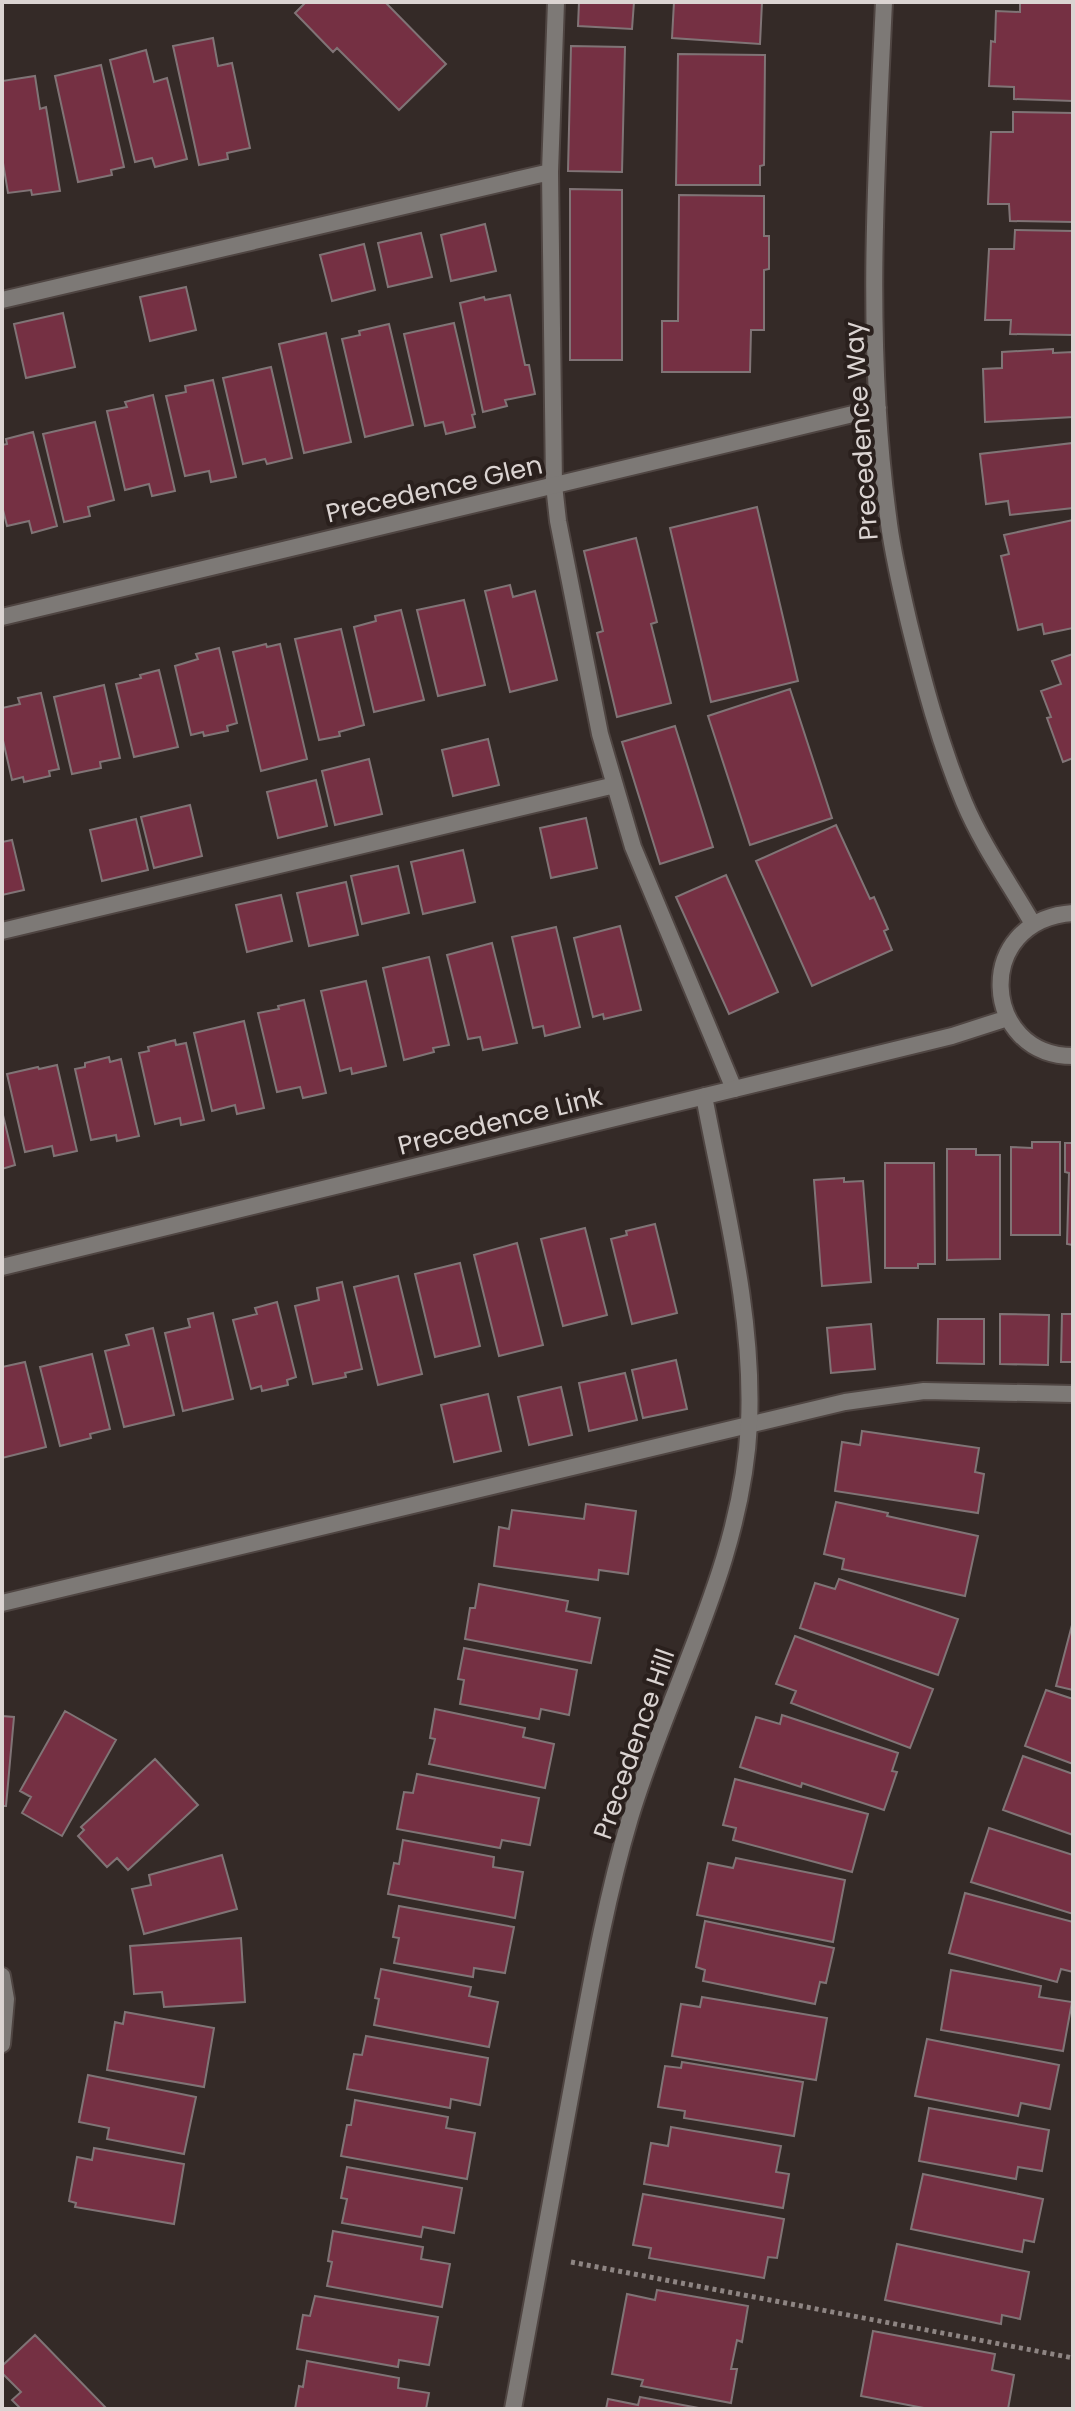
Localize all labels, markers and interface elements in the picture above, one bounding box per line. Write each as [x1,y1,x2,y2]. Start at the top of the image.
street label: Precedence Way [835,320,887,542]
street label: Precedence Glen [322,447,546,531]
street label: Precedence Link [394,1078,607,1164]
street label: Precedence Hill [585,1644,683,1844]

